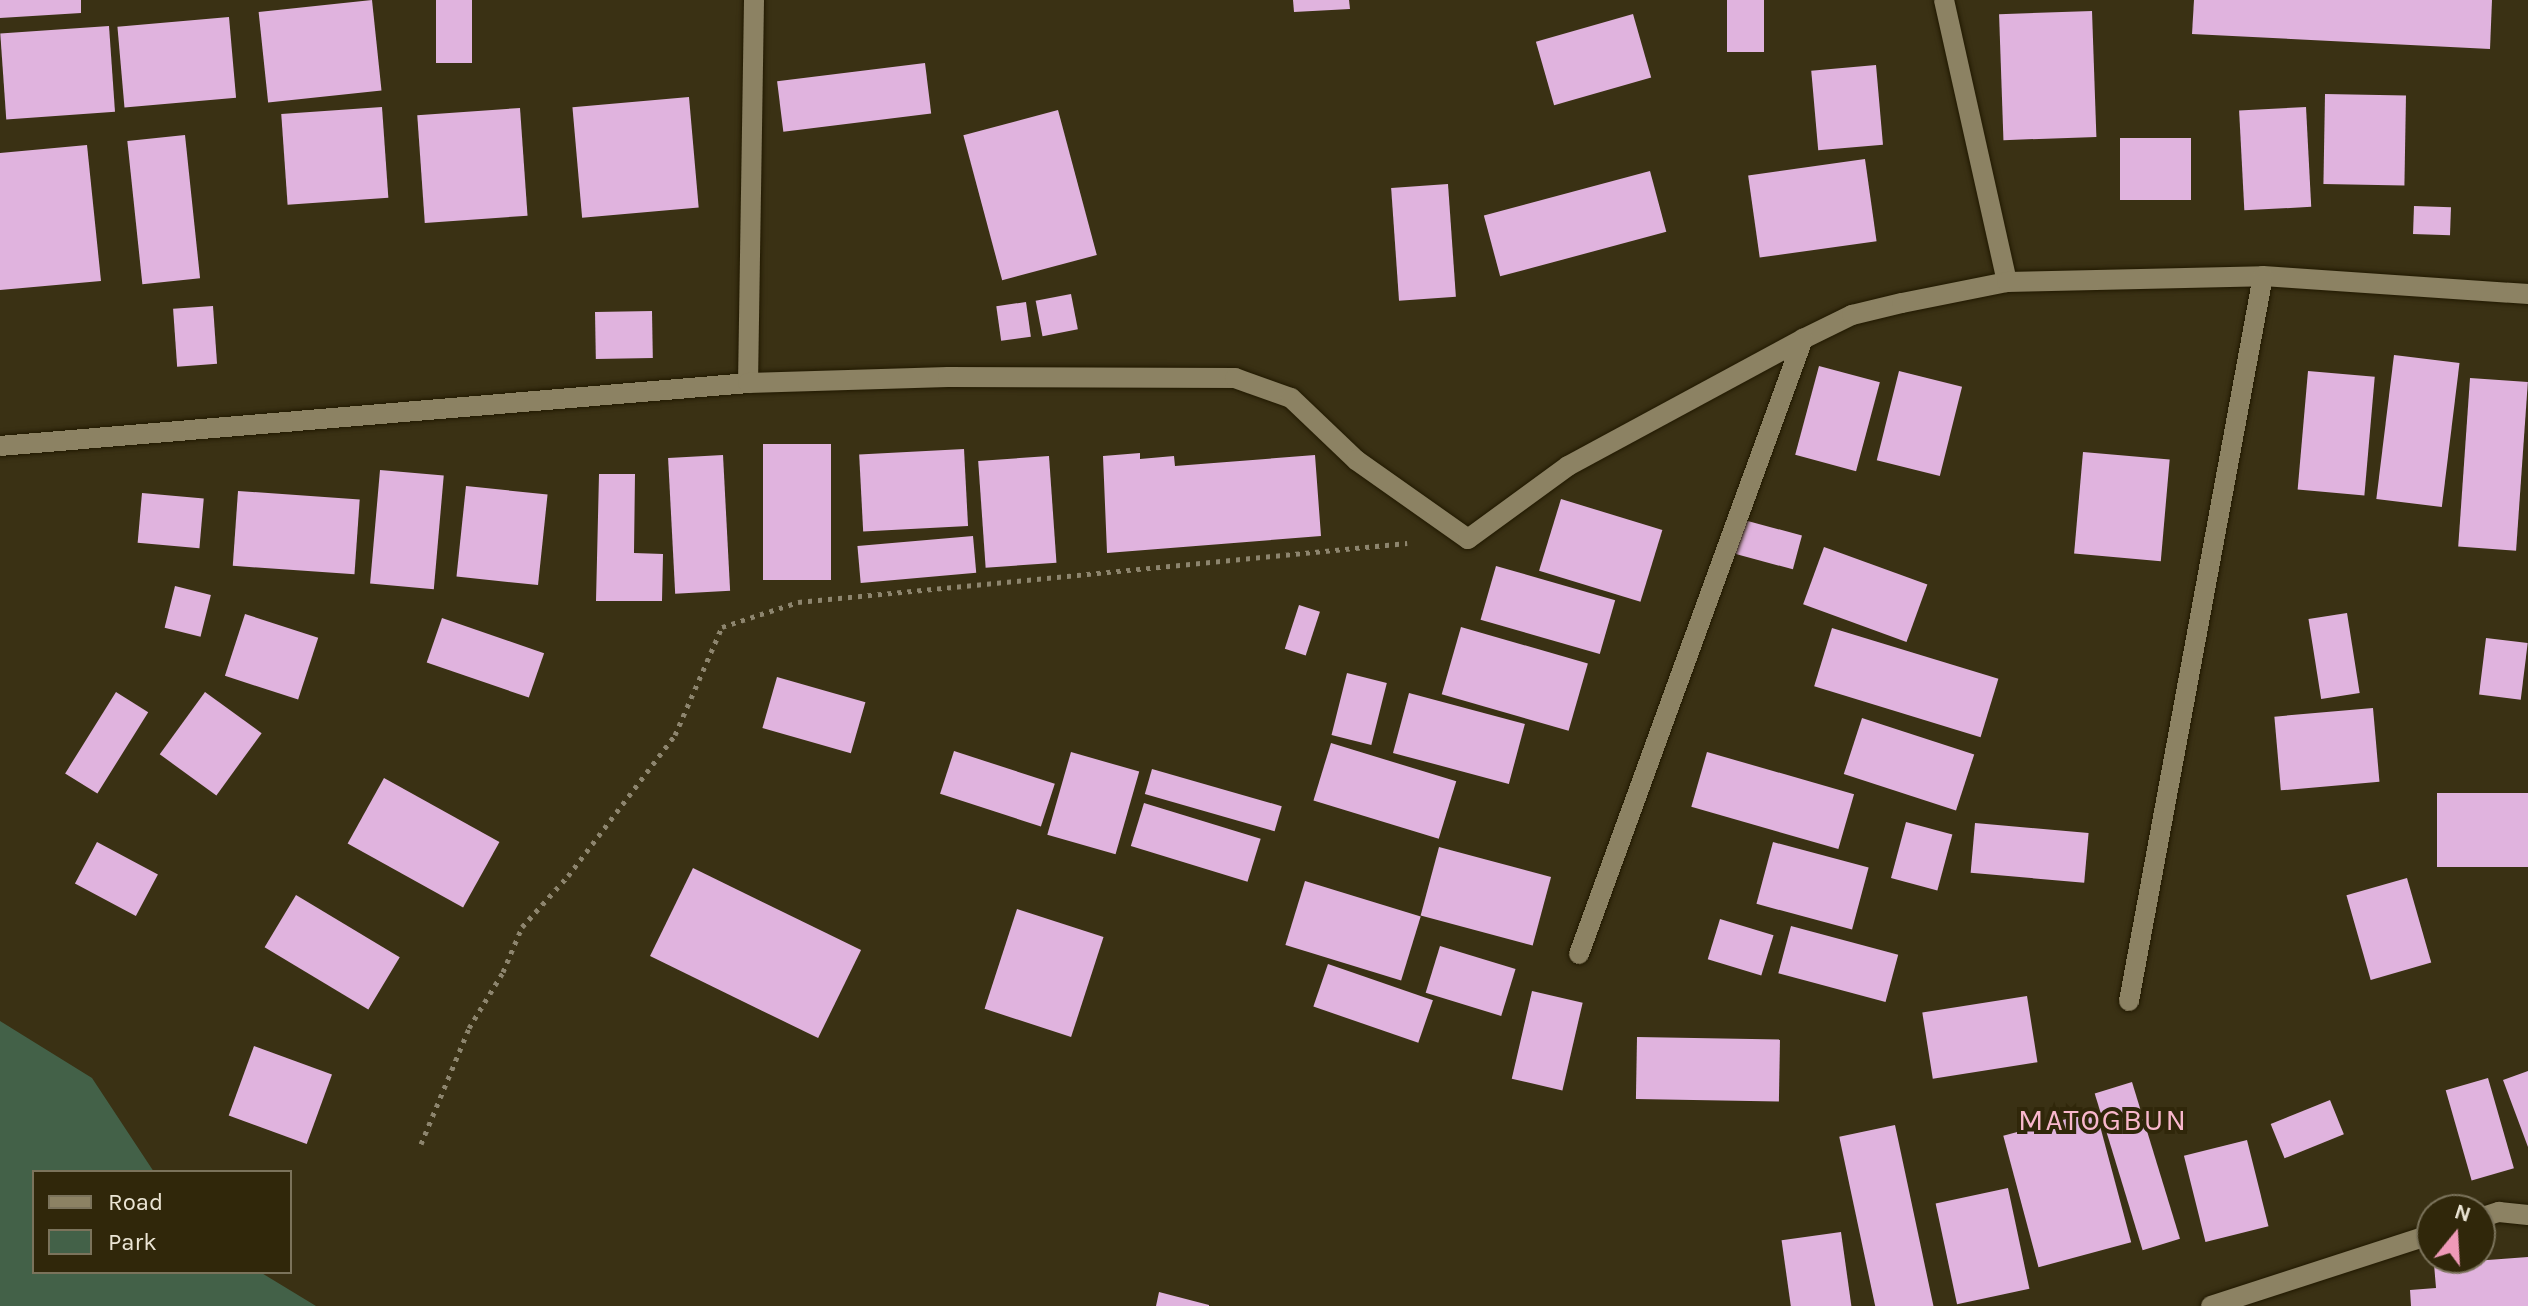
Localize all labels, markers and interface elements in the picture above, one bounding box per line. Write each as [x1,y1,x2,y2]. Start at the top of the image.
district label: MATOGBUN [2018,1102,2188,1138]
legend [32,1170,292,1274]
text: Road [108,1188,163,1216]
north arrow [2416,1194,2496,1274]
text: N [2451,1198,2474,1228]
text: Park [108,1228,157,1256]

